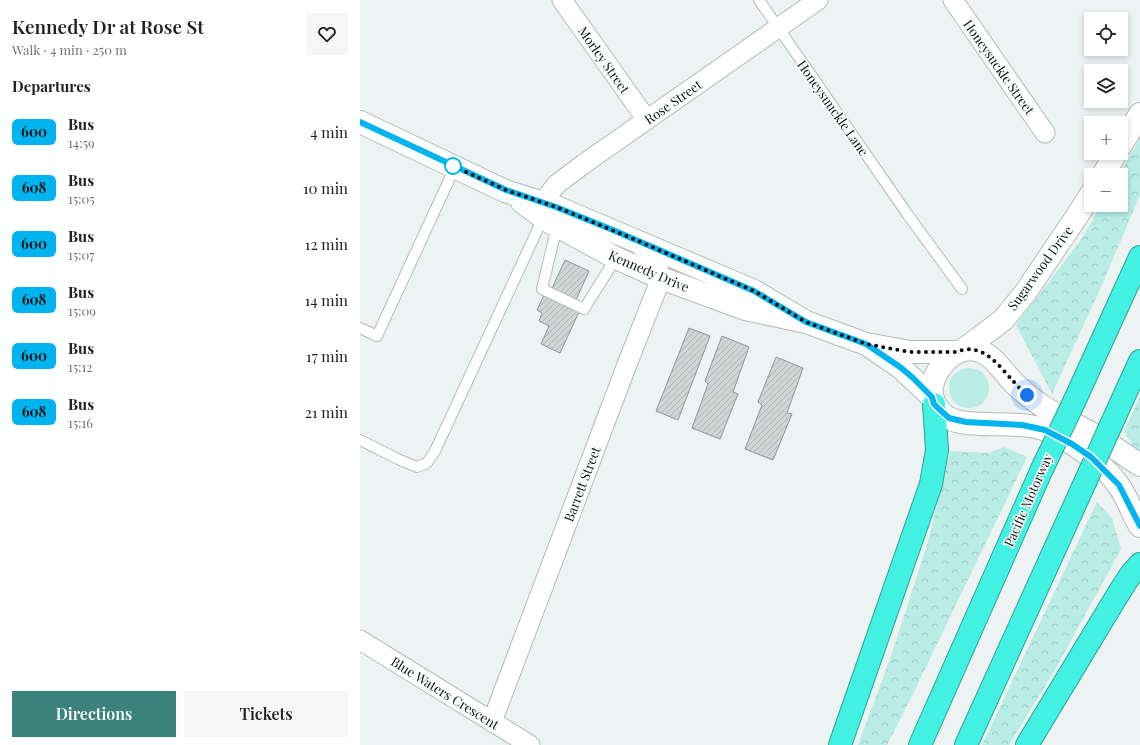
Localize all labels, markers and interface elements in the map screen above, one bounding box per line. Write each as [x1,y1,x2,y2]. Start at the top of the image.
map controls [1084,12,1128,212]
button: locate [1084,12,1128,56]
text: Kennedy Dr at Rose St [12,13,204,39]
button: heart [306,13,348,55]
street label: Honeysuckle Street [960,16,1039,118]
street label: Morley Street [575,23,634,97]
text: Walk · 4 min · 250 m [12,41,127,58]
street label: Honeysuuckle Lane [794,56,873,159]
button: layers [1084,64,1128,108]
street label: Rose Street [641,75,705,128]
text: Departures [12,76,91,96]
text: Bus [68,114,94,134]
button: + [1084,116,1128,160]
text: 600 [21,122,47,141]
text: 4 min [310,122,348,142]
text: 14:59 [68,134,95,151]
unlabelled marker [444,157,462,175]
button: − [1084,168,1128,212]
text: Bus [68,170,94,190]
text: 608 [22,178,46,197]
text: 10 min [303,178,348,198]
text: 15:05 [68,190,95,207]
street label: Sugarwood Drive [1003,222,1076,313]
text: Bus [68,226,94,246]
text: 600 [21,234,47,253]
text: 12 min [305,234,348,254]
text: 15:07 [68,246,95,263]
street label: Kennedy Drive [606,246,692,295]
text: Bus [68,282,94,302]
text: 608 [22,290,46,309]
text: 14 min [305,290,348,310]
text: 15:09 [68,302,96,319]
text: Bus [68,338,94,358]
text: 600 [21,346,47,365]
text: 17 min [306,346,348,366]
text: 15:12 [68,358,93,375]
your location [1017,385,1037,405]
text: Bus [68,394,94,414]
text: 608 [22,402,46,421]
text: 21 min [305,402,348,422]
text: 15:16 [68,414,93,431]
street label: Barrett Street [559,444,604,524]
street label: Pacific Motorway [999,450,1056,549]
street label: Blue Waters Crescent [388,652,503,733]
button: Directions [12,691,176,737]
button: Tickets [184,691,348,737]

